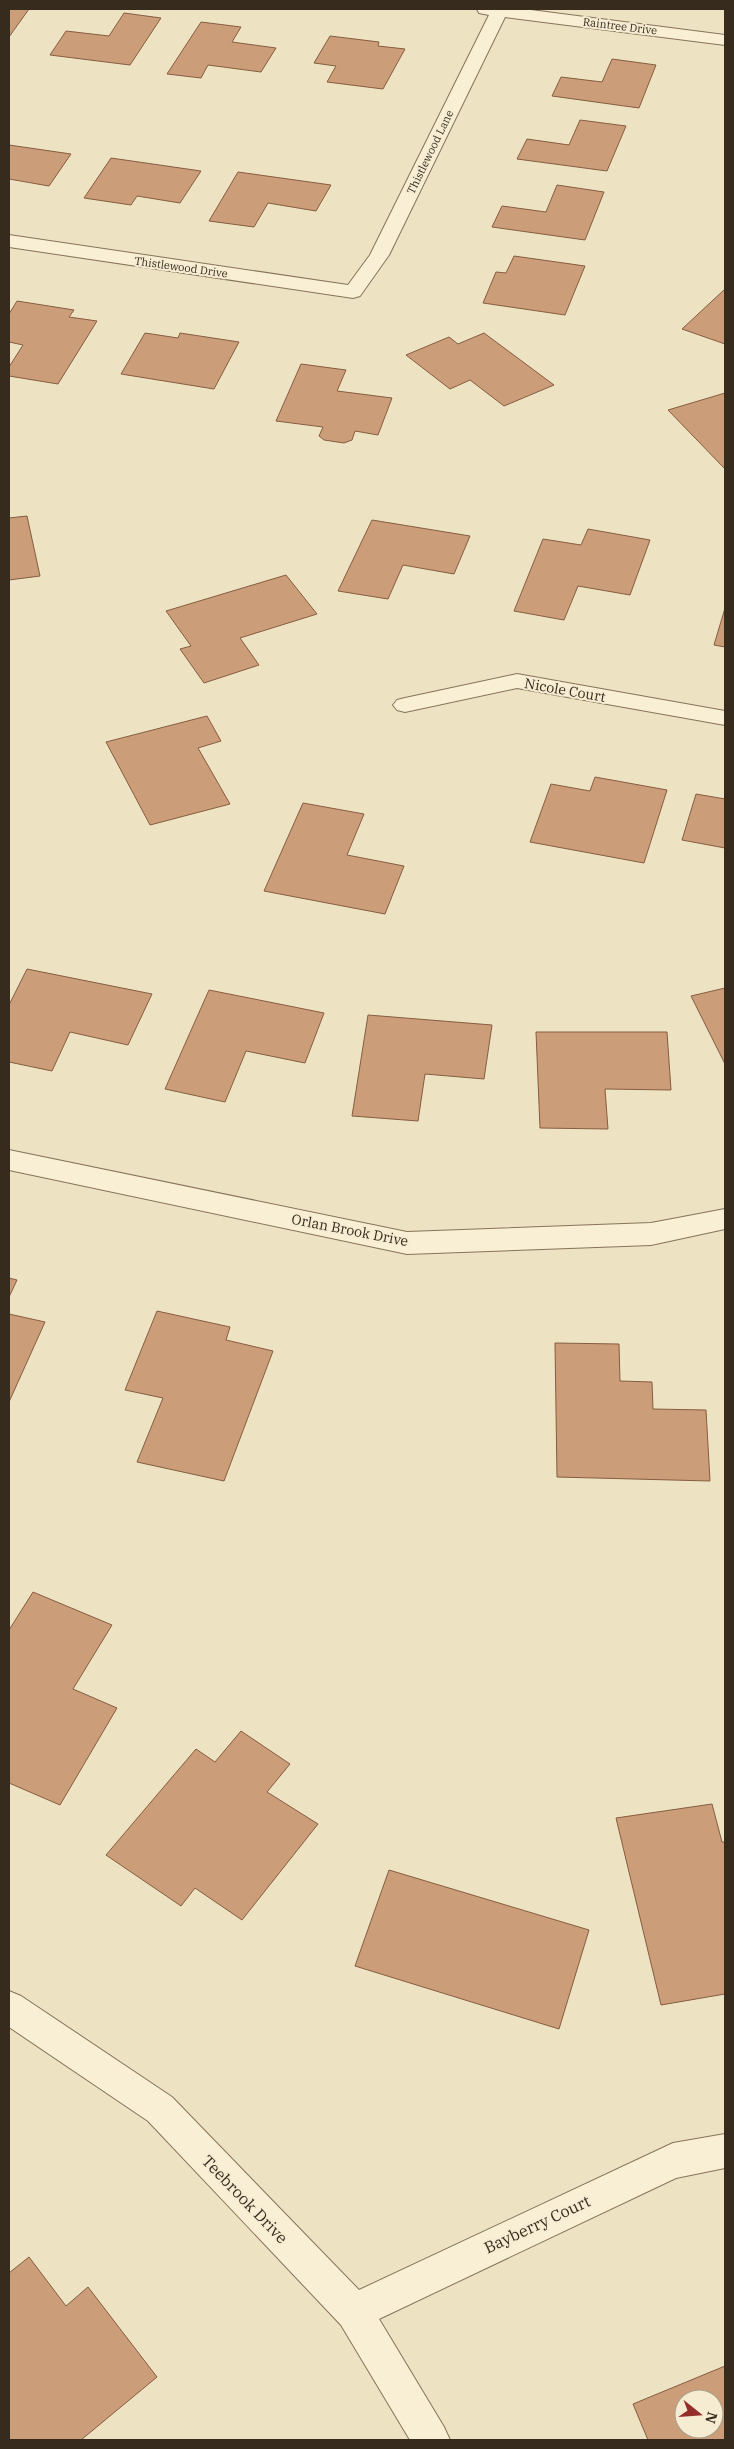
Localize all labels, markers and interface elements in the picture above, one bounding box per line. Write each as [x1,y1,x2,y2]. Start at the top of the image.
street label: Raintree Drive [582,14,658,38]
street label: Thistlewood Lane [404,108,456,196]
street label: Thistlewood Drive [133,254,229,280]
street label: Nicole Court [523,674,607,706]
street label: Orlan Brook Drive [290,1210,410,1250]
street label: Teebrook Drive [198,2151,292,2247]
street label: Bayberry Court [481,2190,594,2257]
north arrow [674,2389,724,2439]
text: N [701,2410,722,2426]

